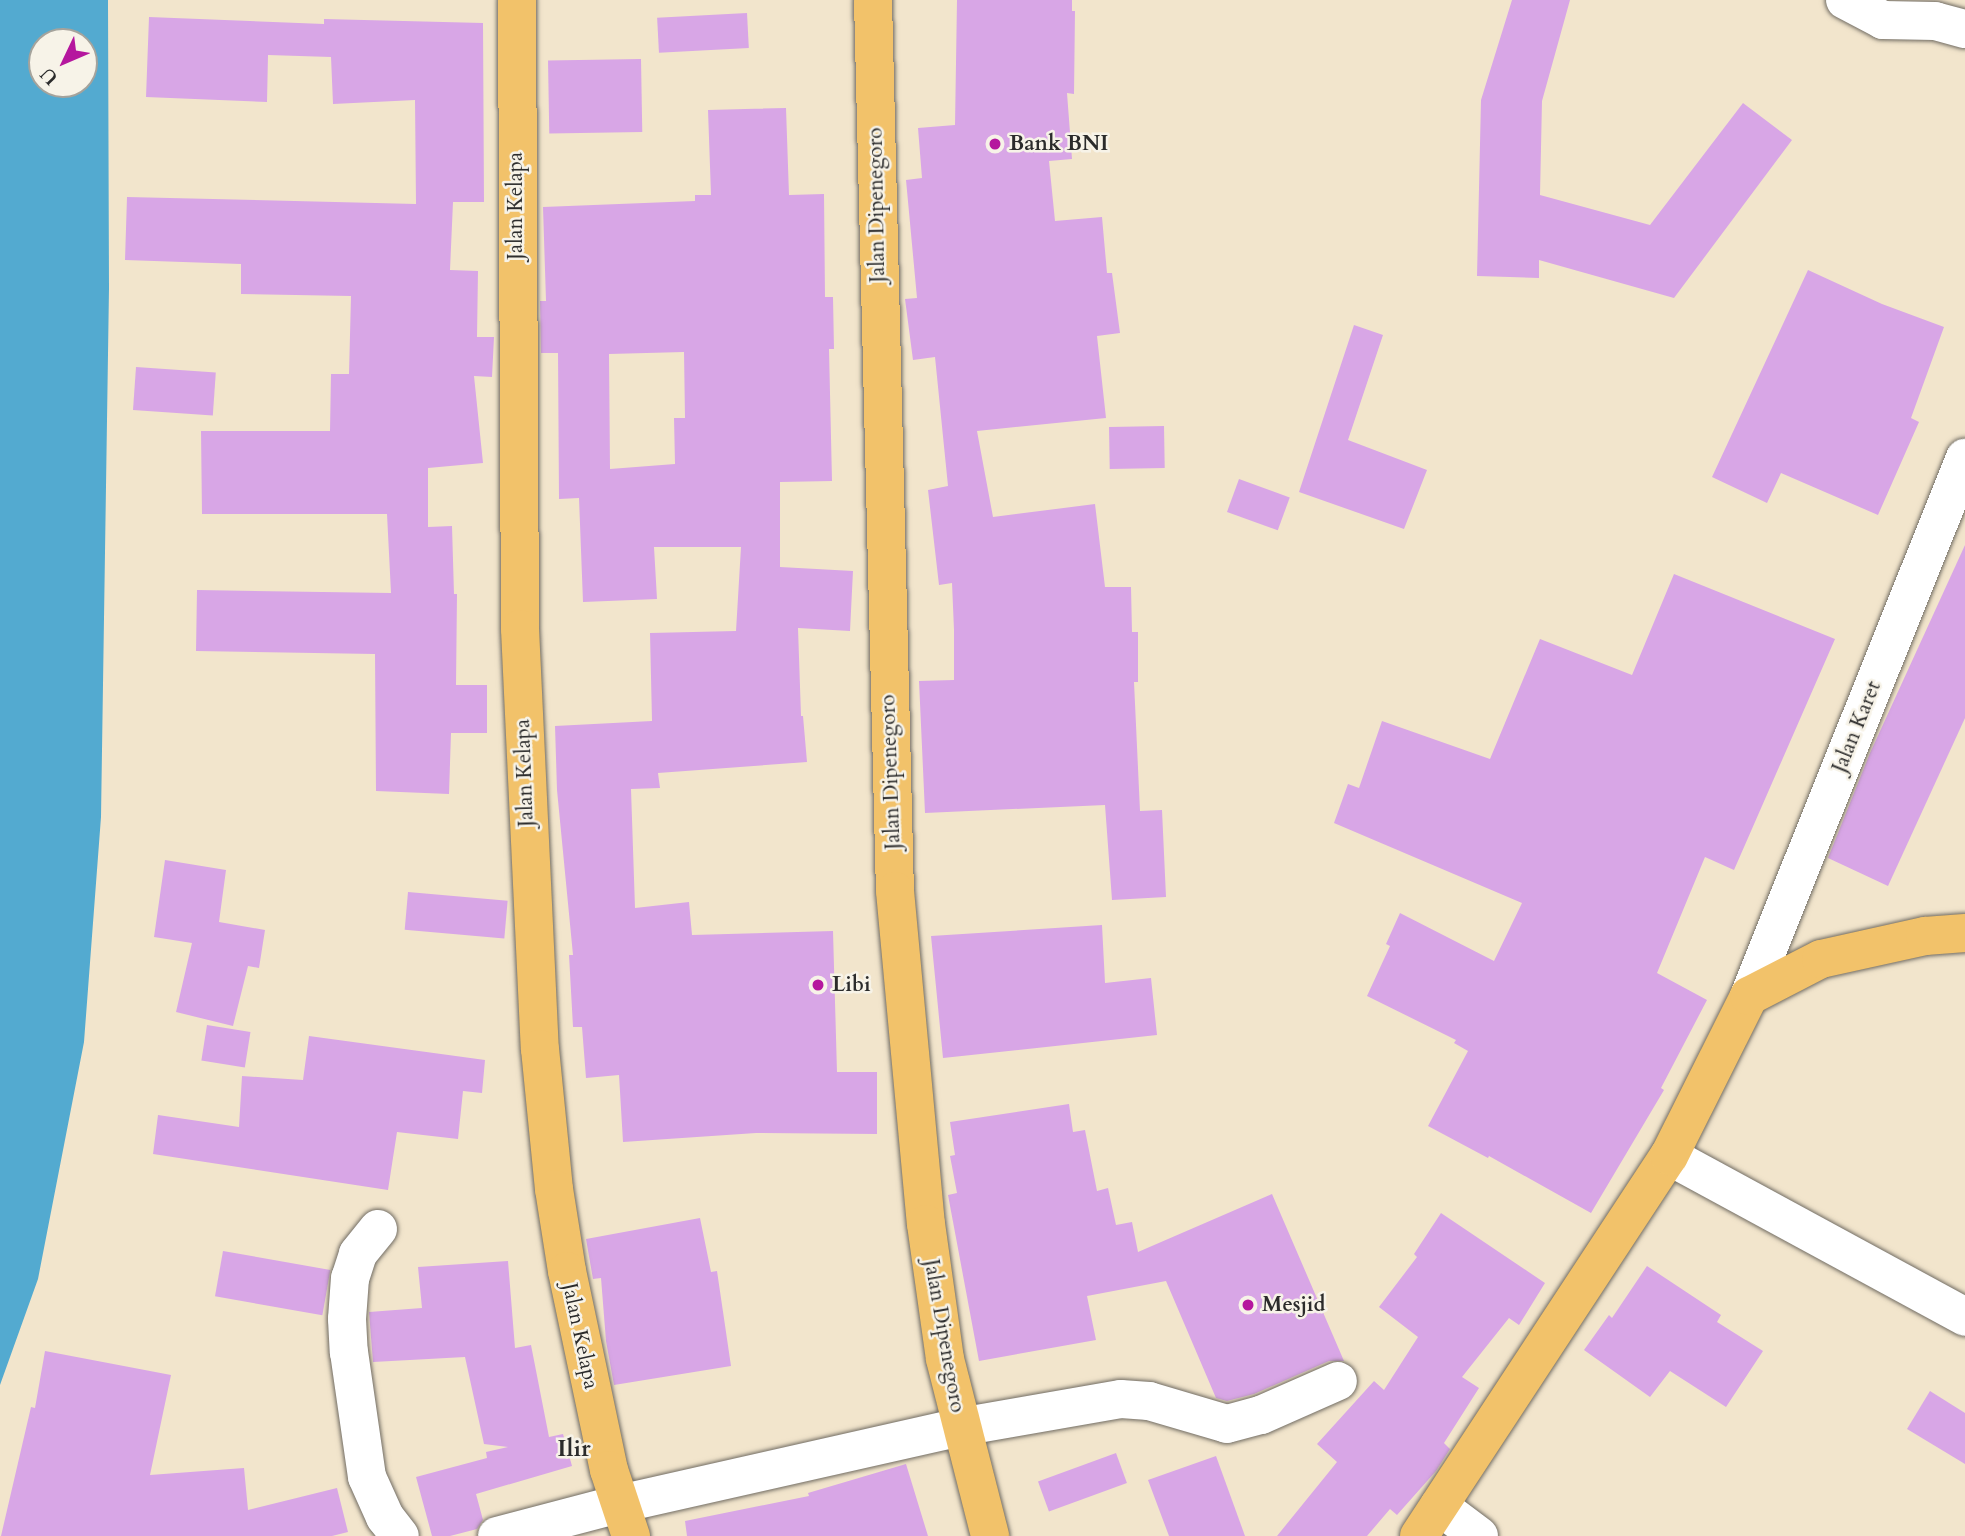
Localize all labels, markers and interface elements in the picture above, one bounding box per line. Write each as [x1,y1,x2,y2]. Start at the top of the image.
north arrow [28,28,98,98]
text: U [35,62,64,91]
street label: Jalan Dipenegoro [863,127,891,283]
place label: Bank BNI [1009,131,1108,157]
marker: Bank BNI [987,136,1003,152]
street label: Jalan Kelapa [503,152,529,260]
street label: Jalan Karet [1827,677,1887,777]
street label: Jalan Dipenegoro [876,694,906,850]
street label: Jalan Kelapa [511,719,539,827]
place label: Libi [832,972,871,998]
marker: Libi [810,977,826,993]
street label: Jalan Dipenegoro [918,1257,970,1415]
street label: Jalan Kelapa [556,1281,604,1391]
place label: Mesjid [1262,1292,1325,1318]
marker: Mesjid [1240,1297,1256,1313]
district label: Ilir [557,1435,591,1463]

